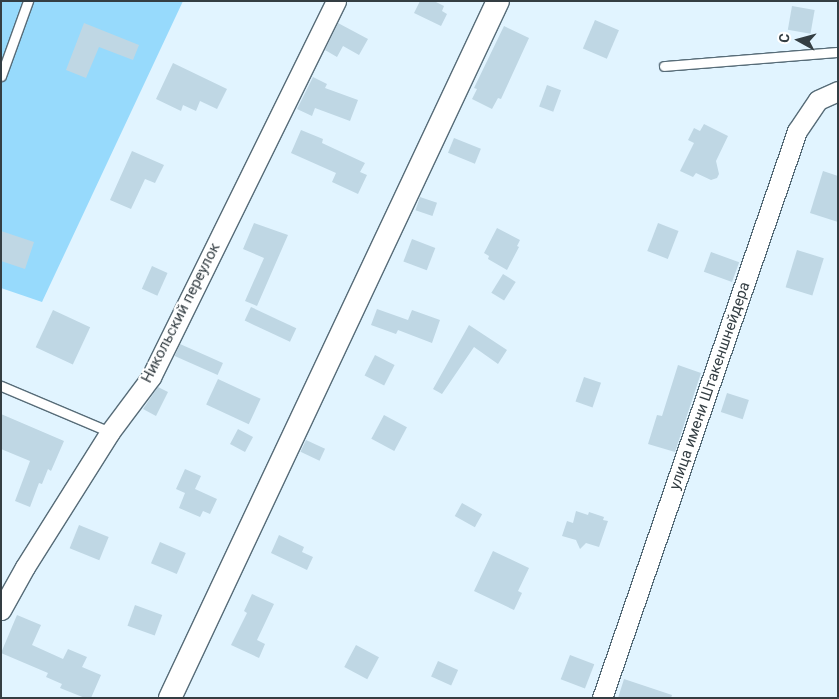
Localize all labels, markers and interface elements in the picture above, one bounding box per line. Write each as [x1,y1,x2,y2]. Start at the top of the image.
north arrow [774,15,824,65]
text: С [776,33,793,44]
street label: Никольский переулок [138,240,224,386]
street label: улица имени Штакеншнейдера [666,280,754,492]

